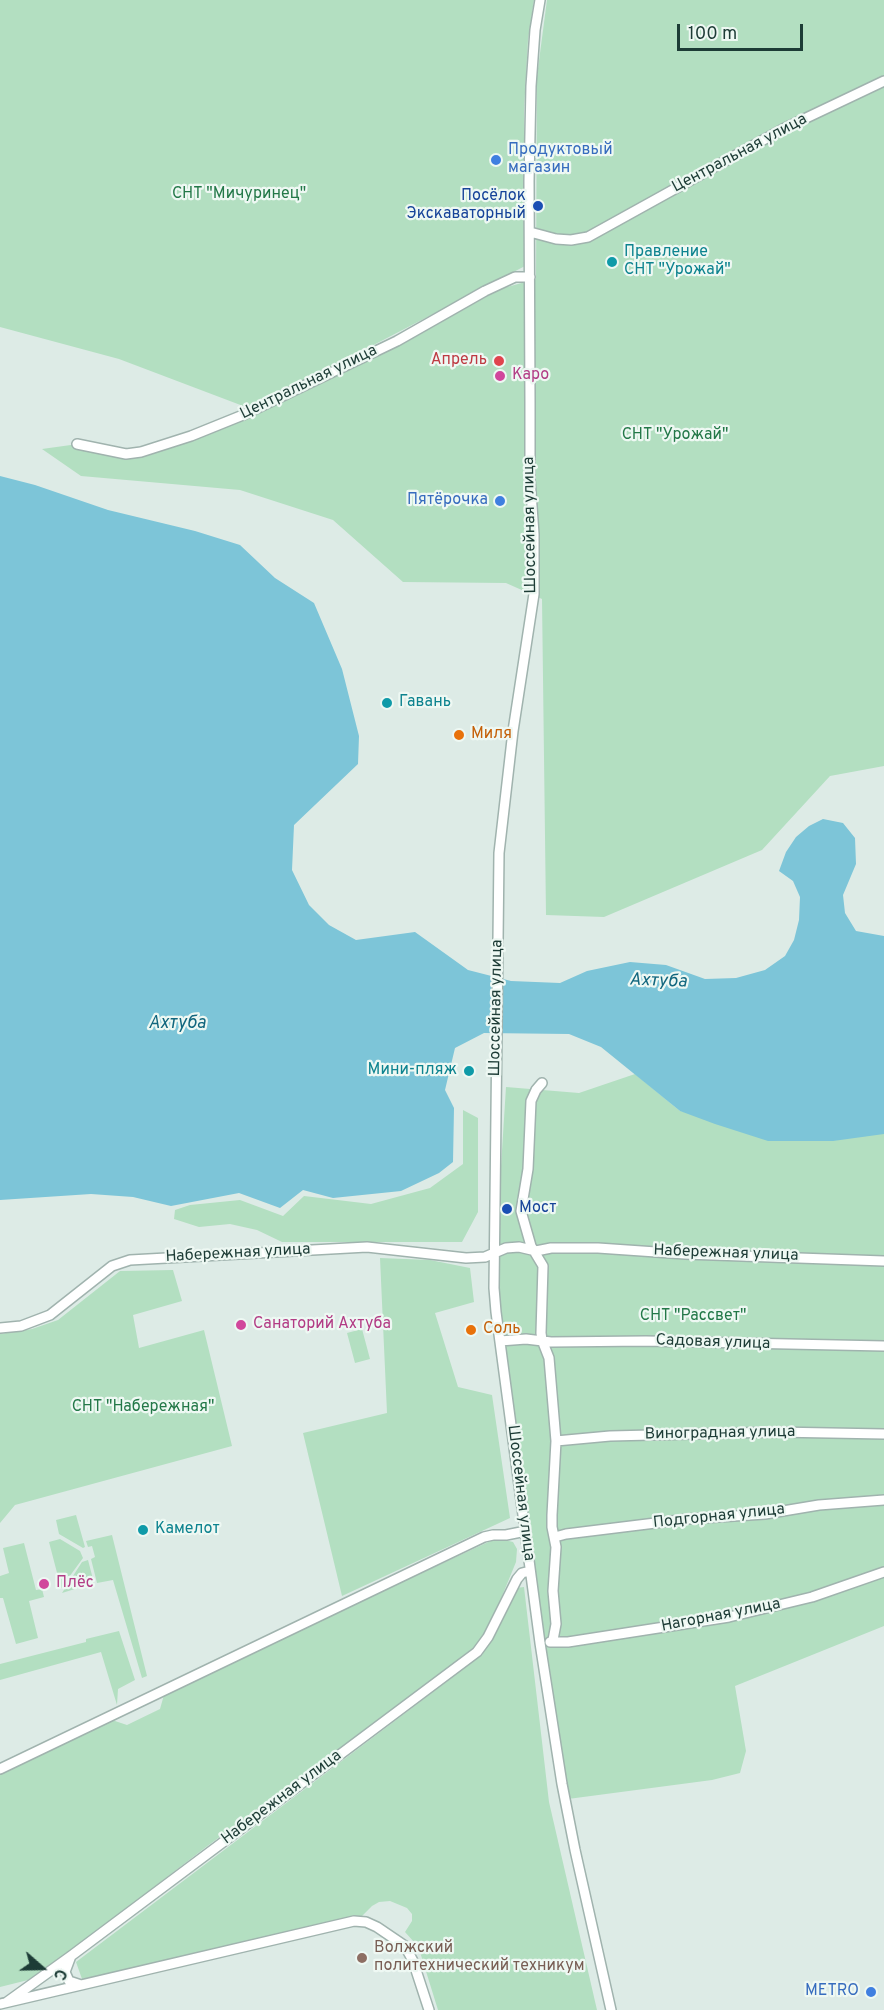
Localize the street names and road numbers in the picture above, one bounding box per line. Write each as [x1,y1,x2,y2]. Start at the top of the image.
street label: Центральная улица [669,110,811,198]
street label: Центральная улица [237,341,381,425]
street label: Шоссейная улица [520,456,542,594]
street label: Шоссейная улица [486,939,508,1077]
street label: Набережная улица [165,1241,311,1267]
street label: Набережная улица [653,1242,799,1266]
street label: Садовая улица [655,1331,771,1355]
street label: Виноградная улица [645,1423,795,1445]
street label: Шоссейная улица [502,1424,538,1562]
street label: Подгорная улица [652,1501,786,1533]
street label: Нагорная улица [660,1595,782,1637]
street label: Набережная улица [218,1747,346,1849]

